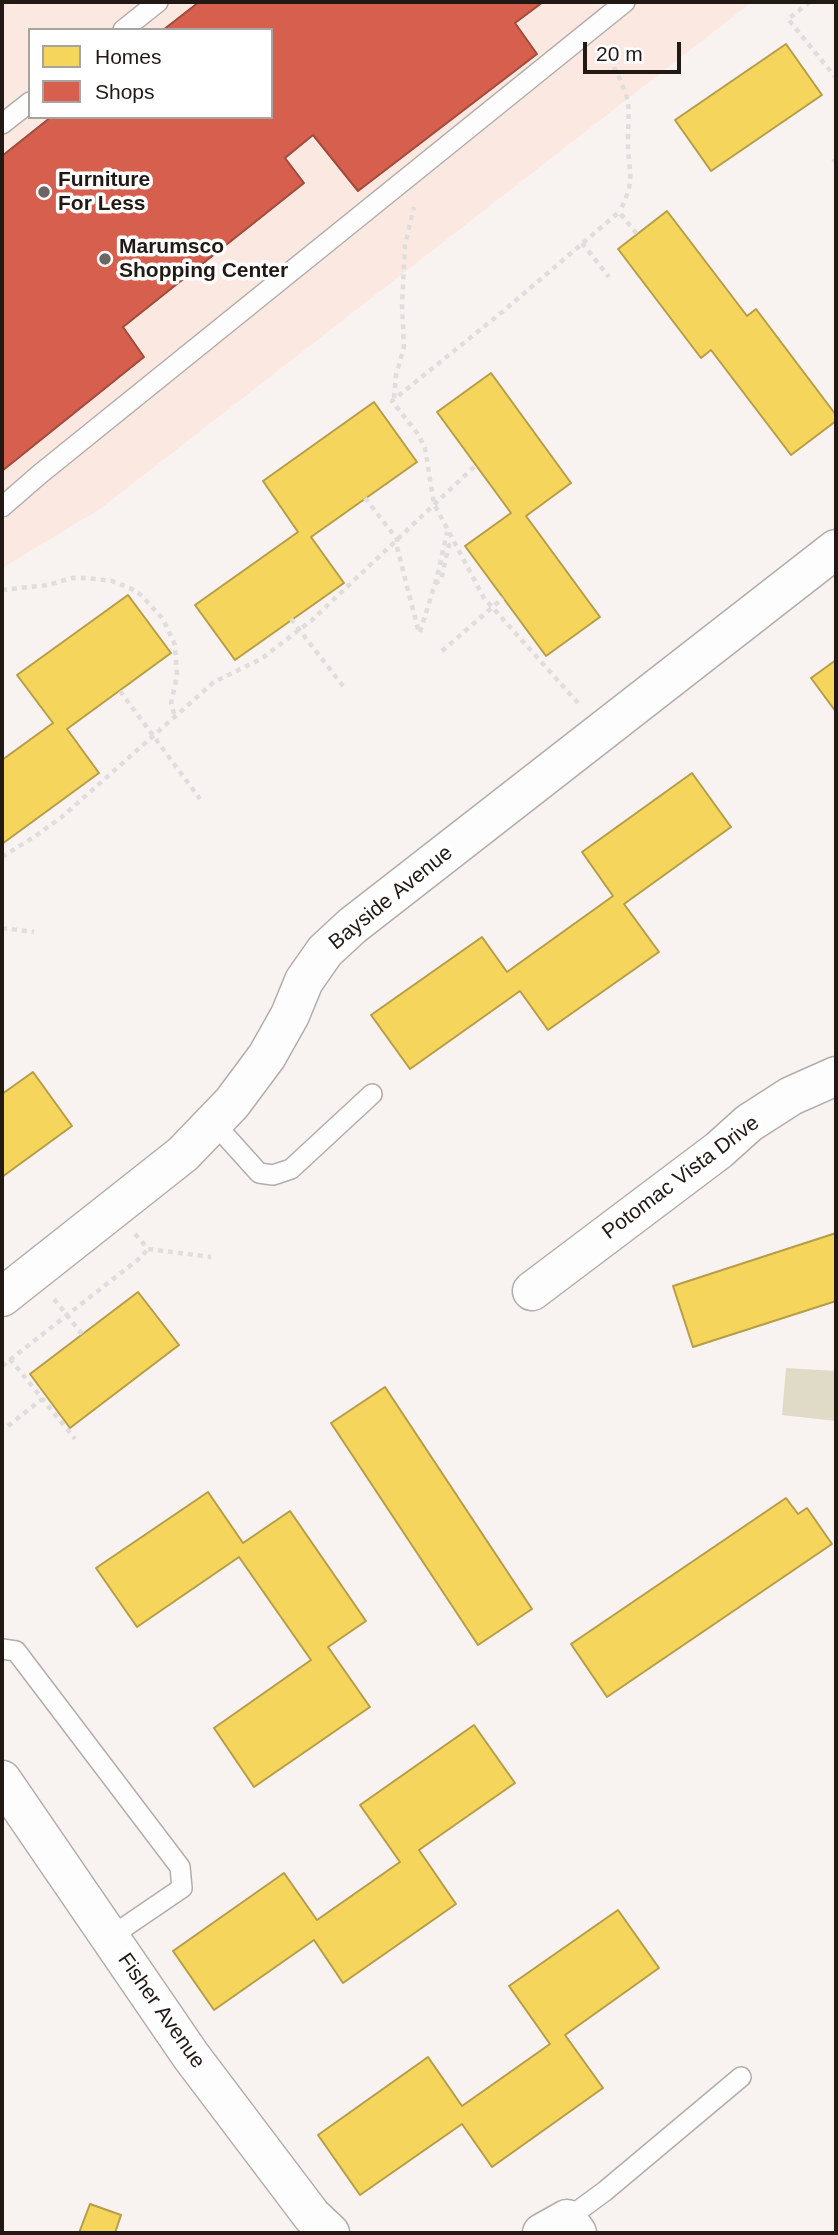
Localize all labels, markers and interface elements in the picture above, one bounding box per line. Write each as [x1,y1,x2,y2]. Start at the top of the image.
legend [28,28,273,119]
scale bar [586,28,684,72]
text: 20 m [596,42,643,65]
text: Homes [95,45,162,68]
text: Shops [95,80,155,103]
place label: Furniture For Less [58,167,150,217]
marker: Furniture For Less [36,184,52,200]
place label: Marumsco Shopping Center [119,234,288,284]
marker: Marumsco Shopping Center [97,251,113,267]
street label: Bayside Avenue [324,841,458,955]
street label: Potomac Vista Drive [598,1111,764,1245]
street label: Fisher Avenue [112,1948,210,2074]

